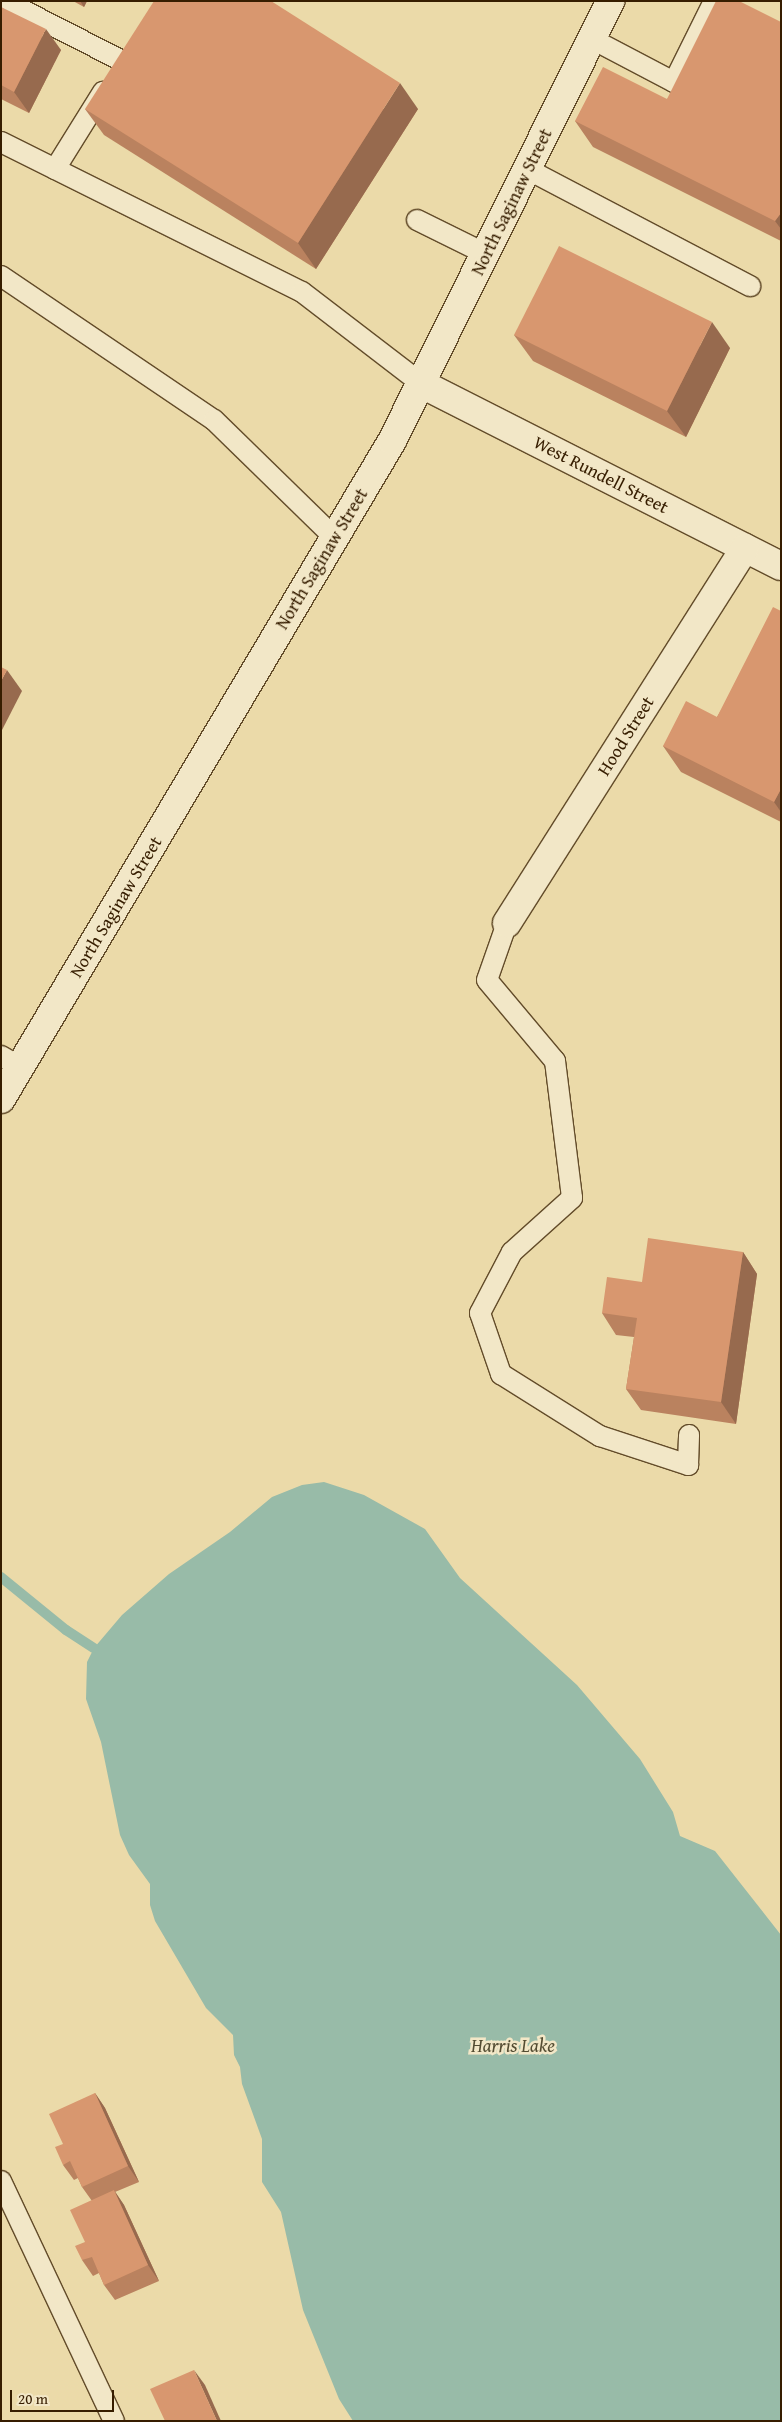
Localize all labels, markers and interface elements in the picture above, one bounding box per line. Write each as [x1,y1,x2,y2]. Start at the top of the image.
street label: North Saginaw Street [467,125,557,279]
street label: West Rundell Street [530,432,672,518]
street label: North Saginaw Street [271,485,373,633]
street label: Hood Street [593,692,659,780]
street label: North Saginaw Street [65,833,167,981]
water label: Harris Lake [471,2035,555,2057]
scale bar [12,2380,116,2412]
text: 20 m [18,2388,48,2409]

